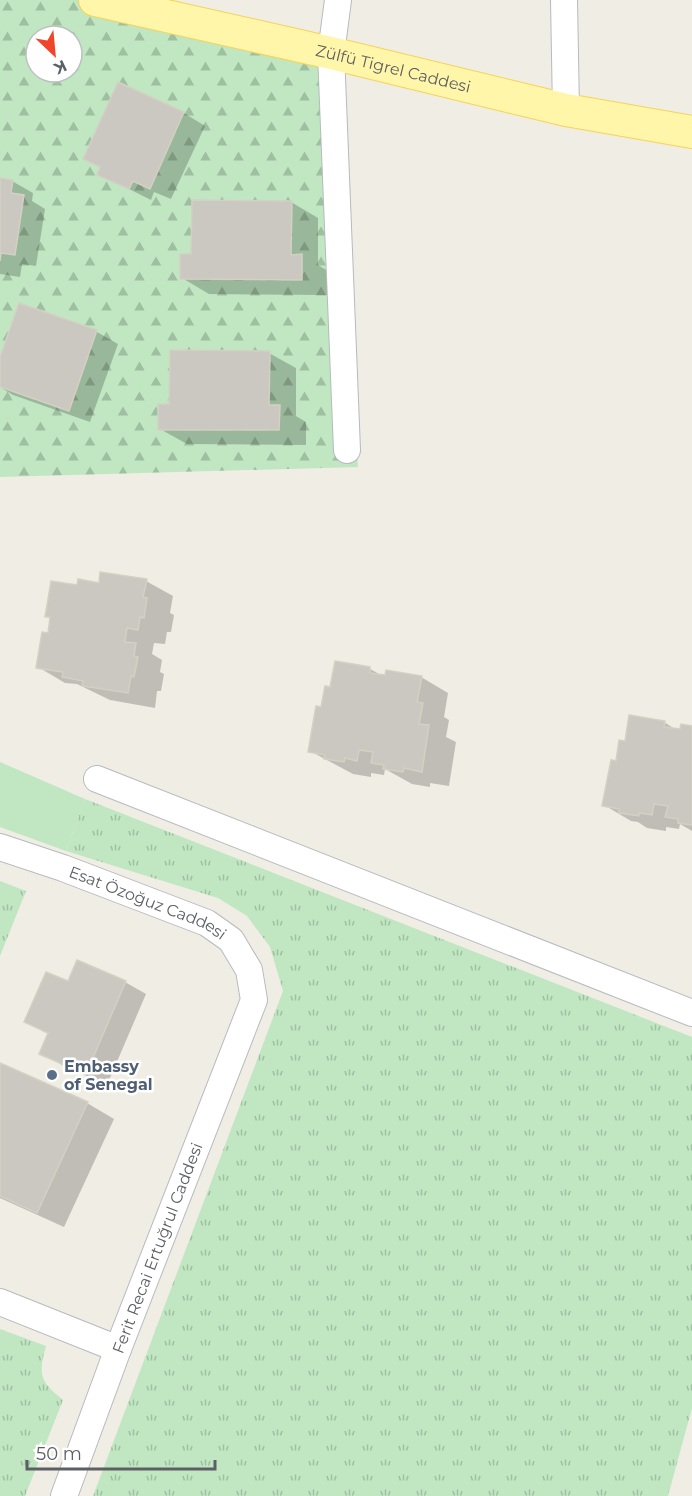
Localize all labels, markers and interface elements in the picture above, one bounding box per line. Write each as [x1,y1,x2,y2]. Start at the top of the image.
north arrow [24,24,84,84]
street label: Zülfü Tigrel Caddesi [314,41,473,97]
text: K [50,56,70,79]
street label: Esat Özoğuz Caddesi [66,862,230,944]
place label: Embassy of Senegal [64,1057,153,1094]
marker: Embassy of Senegal [45,1068,59,1082]
street label: Ferit Recai Ertuğrul Caddesi [108,1140,207,1356]
scale bar [27,1433,214,1471]
text: 50 m [36,1443,82,1465]

